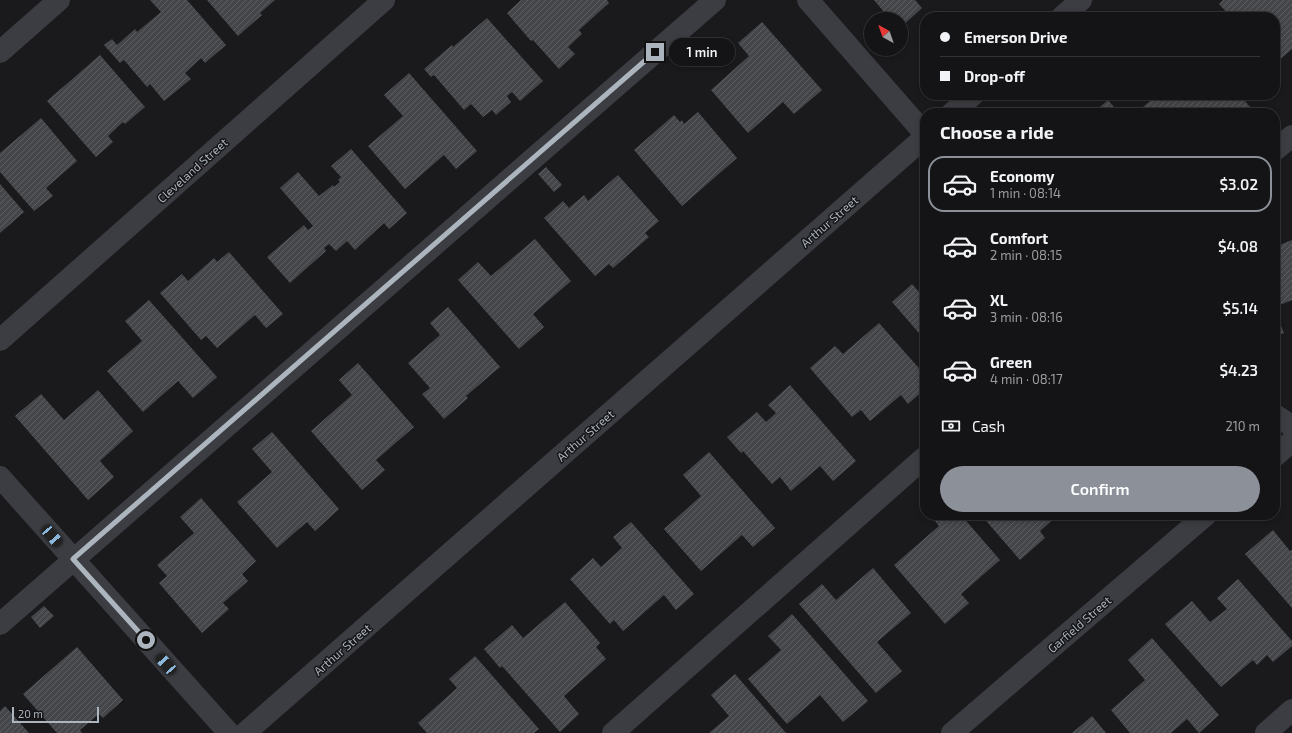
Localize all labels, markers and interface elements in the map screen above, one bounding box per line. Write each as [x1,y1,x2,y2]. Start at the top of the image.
north arrow [864,12,908,56]
map controls [864,12,908,56]
text: Emerson Drive [964,28,1067,46]
callout: 1 min [669,38,735,66]
route end [646,43,664,61]
text: 1 min [687,44,717,60]
text: Drop-off [964,67,1025,85]
text: Choose a ride [940,121,1054,143]
street label: Cleveland Street [154,135,230,205]
icon: car [942,166,978,202]
text: Economy [990,167,1055,185]
text: $3.02 [1220,175,1258,193]
text: 1 min · 08:14 [990,185,1061,201]
street label: Arthur Street [798,192,861,250]
icon: car [942,228,978,264]
text: Comfort [990,229,1048,247]
text: $4.08 [1218,237,1258,255]
text: 2 min · 08:15 [990,247,1062,263]
icon: car [942,290,978,326]
text: XL [990,291,1008,309]
text: $5.14 [1223,299,1258,317]
text: 3 min · 08:16 [990,309,1063,325]
icon: car [942,352,978,388]
text: Green [990,353,1032,371]
text: $4.23 [1219,361,1258,379]
text: 4 min · 08:17 [990,371,1063,387]
street label: Arthur Street [554,406,617,464]
icon: cash [940,415,962,437]
text: Cash [972,417,1005,435]
text: 210 m [1225,418,1260,434]
button: Confirm [940,466,1260,512]
car [40,523,64,549]
street label: Garfield Street [1045,592,1114,655]
street label: Arthur Street [311,620,374,678]
route start [137,631,155,649]
car [154,651,178,677]
scale bar [12,705,99,724]
text: 20 m [18,707,43,720]

